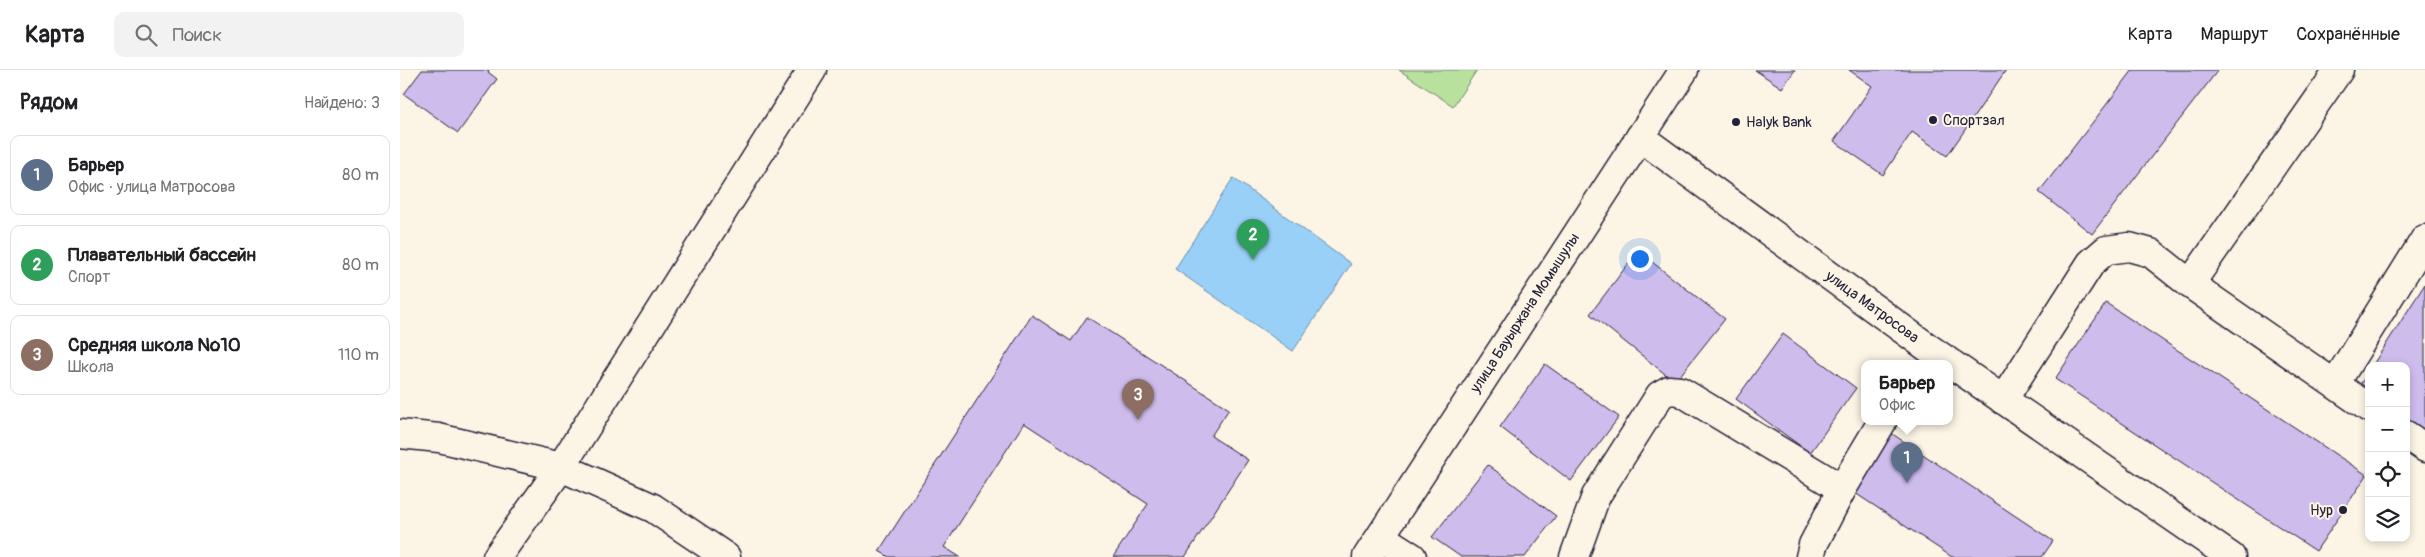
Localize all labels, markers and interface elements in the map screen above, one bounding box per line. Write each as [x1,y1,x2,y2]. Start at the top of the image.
search box [114,12,464,57]
text: Карта [25,20,84,49]
icon: search [132,21,160,49]
text: Поиск [172,23,222,47]
text: Карта [2128,23,2172,46]
text: Маршрут [2200,23,2268,46]
text: Сохранённые [2296,23,2400,46]
text: Рядом [20,89,78,116]
text: Найдено: 3 [304,93,380,113]
place label: Спортзал [1943,111,2005,130]
place label: Halyk Bank [1746,113,1812,132]
marker: Спортзал [1927,114,1939,126]
marker: Halyk Bank [1730,116,1742,128]
text: Барьер [68,153,124,177]
text: 1 [34,165,40,185]
text: 80 m [342,165,379,185]
text: Офис · улица Матросова [68,177,235,197]
pin: 2 [1237,219,1269,260]
street label: улица Бауыржана Момышулы [1466,229,1584,397]
text: Плавательный бассейн [68,243,256,267]
your location [1627,246,1653,272]
text: 2 [33,255,41,275]
text: 80 m [342,255,379,275]
street label: улица Матросова [1821,266,1923,347]
text: Спорт [68,267,110,287]
text: Средняя школа №10 [68,333,241,357]
text: 3 [33,345,41,365]
text: 110 m [338,345,379,365]
text: Школа [68,357,114,377]
popup [1861,360,1953,425]
map controls [2365,362,2410,542]
button: + [2365,362,2410,407]
text: Барьер [1879,371,1935,395]
pin: 3 [1122,379,1154,420]
text: Офис [1879,395,1916,415]
button: − [2365,407,2410,452]
pin: 1 [1891,442,1923,483]
button: locate [2365,452,2410,497]
button: layers [2365,497,2410,542]
place label: Нур [2310,501,2333,520]
marker: Нур [2337,504,2349,516]

